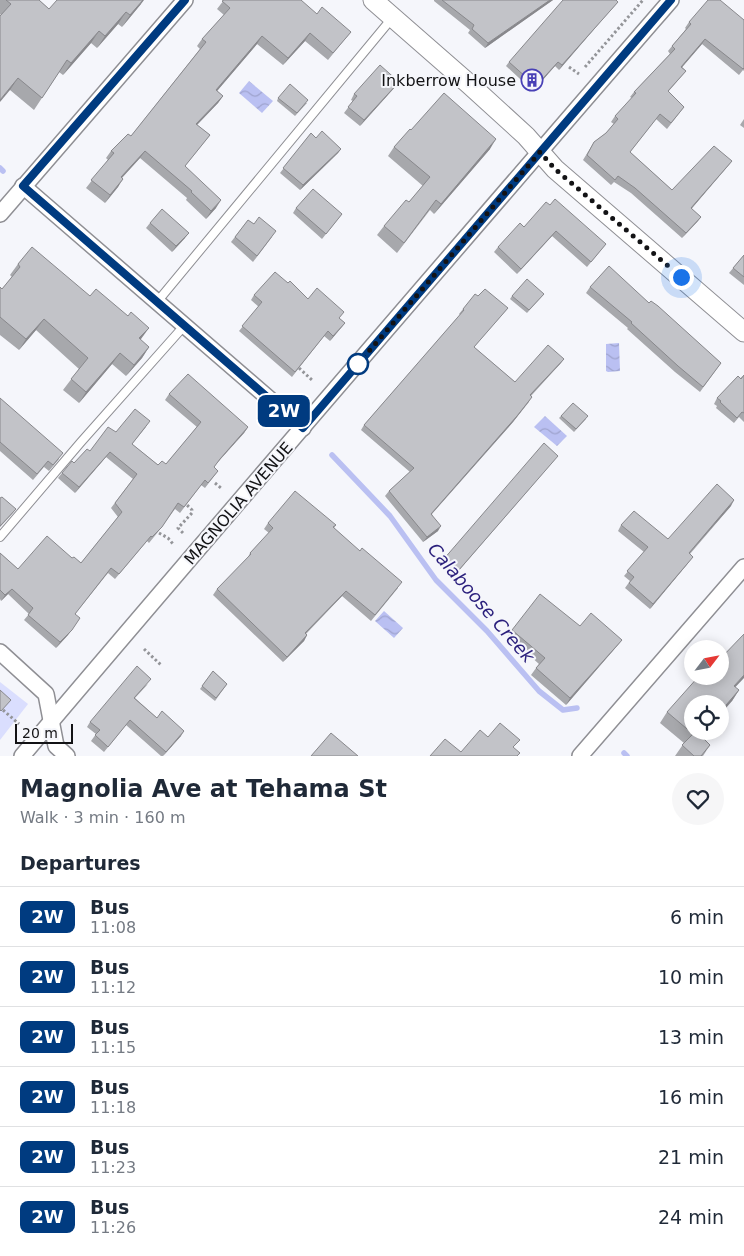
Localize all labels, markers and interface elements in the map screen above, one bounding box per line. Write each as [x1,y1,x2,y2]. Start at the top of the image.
building icon: Inkberrow House [520,68,544,92]
place label: Inkberrow House [381,71,516,90]
your location [669,265,694,290]
unlabelled marker [347,353,369,375]
line badge: 2W [262,395,306,427]
text: 2W [268,400,300,421]
street label: MAGNOLIA AVENUE [180,438,297,568]
water label: Calaboose Creek [424,539,540,668]
north arrow [684,640,729,685]
map controls [684,640,729,740]
button: locate [684,695,729,740]
scale bar [15,721,72,744]
text: 20 m [22,725,58,741]
button: heart [672,773,724,825]
text: Magnolia Ave at Tehama St [20,775,387,803]
text: Walk · 3 min · 160 m [20,808,185,827]
text: Departures [20,852,141,874]
text: Bus [90,896,129,918]
text: 2W [31,906,64,927]
text: 6 min [670,906,724,928]
text: 11:08 [90,918,136,937]
text: Bus [90,956,129,978]
text: 2W [31,966,64,987]
text: 10 min [658,966,724,988]
text: 11:12 [90,978,136,997]
text: Bus [90,1016,129,1038]
text: 2W [31,1026,64,1047]
text: 13 min [658,1026,724,1048]
text: 11:15 [90,1038,136,1057]
text: Bus [90,1076,129,1098]
text: 2W [31,1086,64,1107]
text: 16 min [658,1086,724,1108]
text: 11:18 [90,1098,136,1117]
text: Bus [90,1136,129,1158]
text: 2W [31,1146,64,1167]
text: 21 min [658,1146,724,1168]
text: 11:23 [90,1158,136,1177]
text: Bus [90,1196,129,1218]
text: 2W [31,1206,64,1227]
text: 24 min [658,1206,724,1228]
text: 11:26 [90,1218,136,1237]

